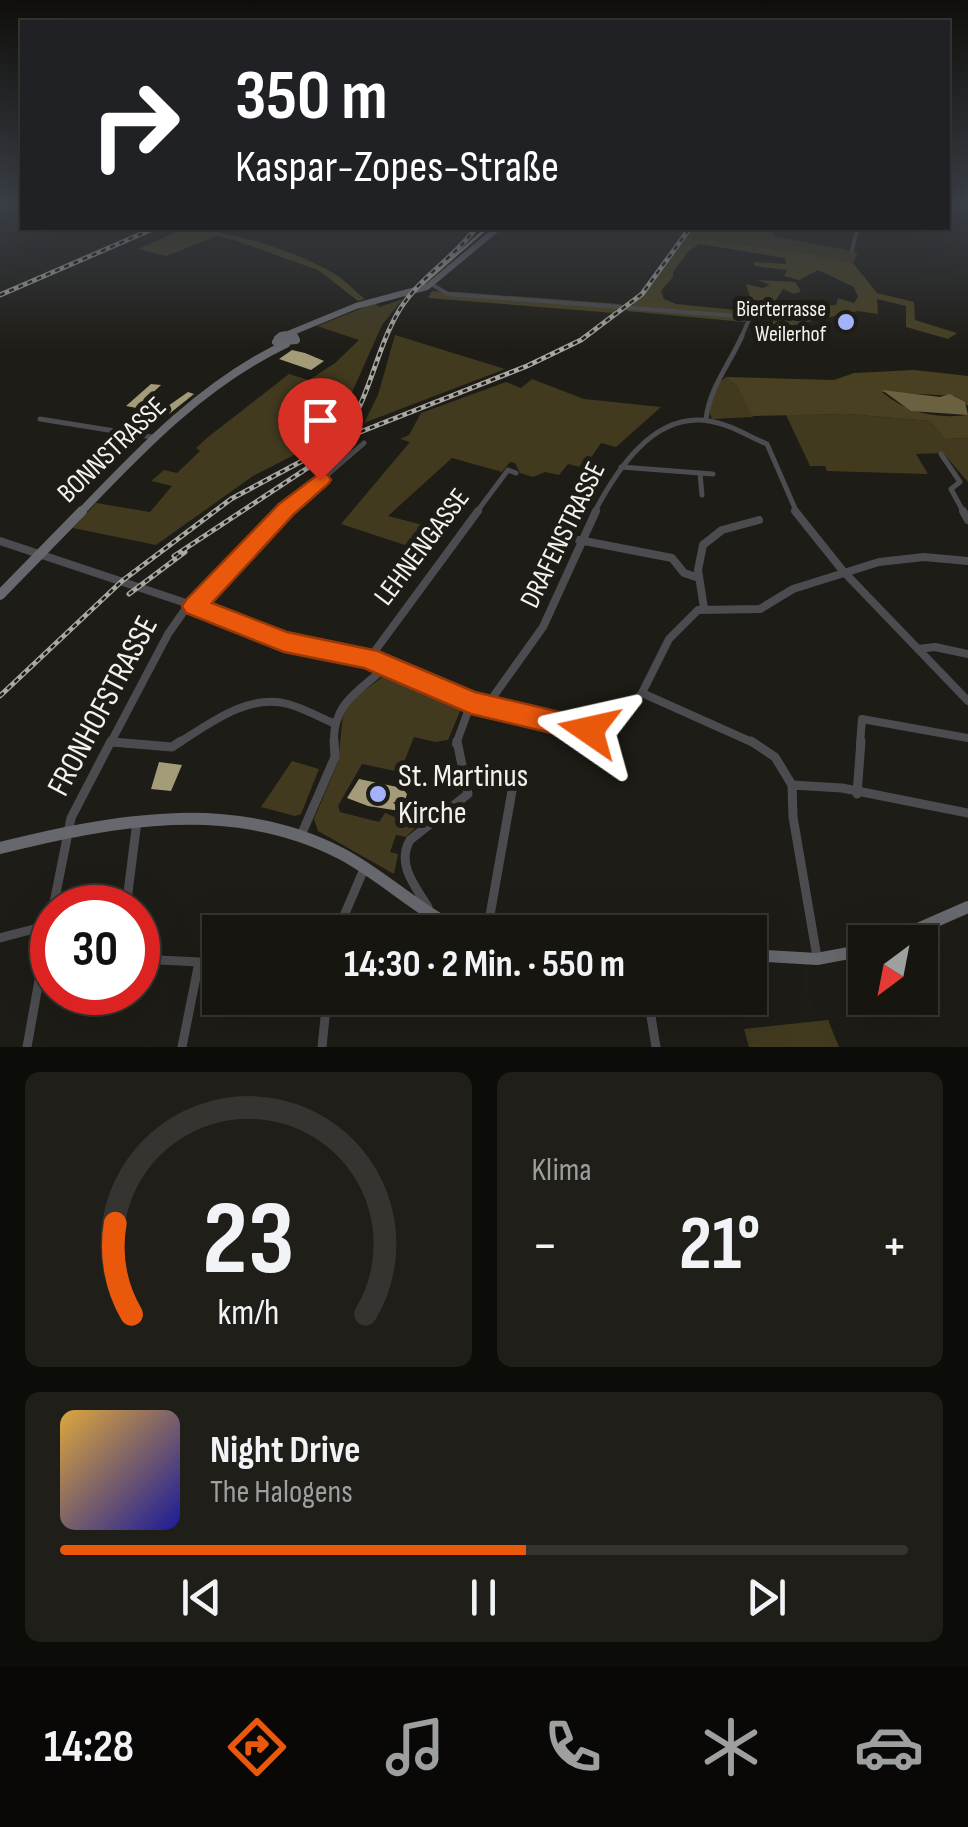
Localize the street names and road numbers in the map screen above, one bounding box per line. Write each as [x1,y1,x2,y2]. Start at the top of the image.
street label: BONNSTRASSE [51,390,173,510]
street label: DRAFENSTRASSE [513,457,613,613]
street label: LEHNENGASSE [368,482,476,612]
street label: FRONHOFSTRASSE [39,609,167,803]

